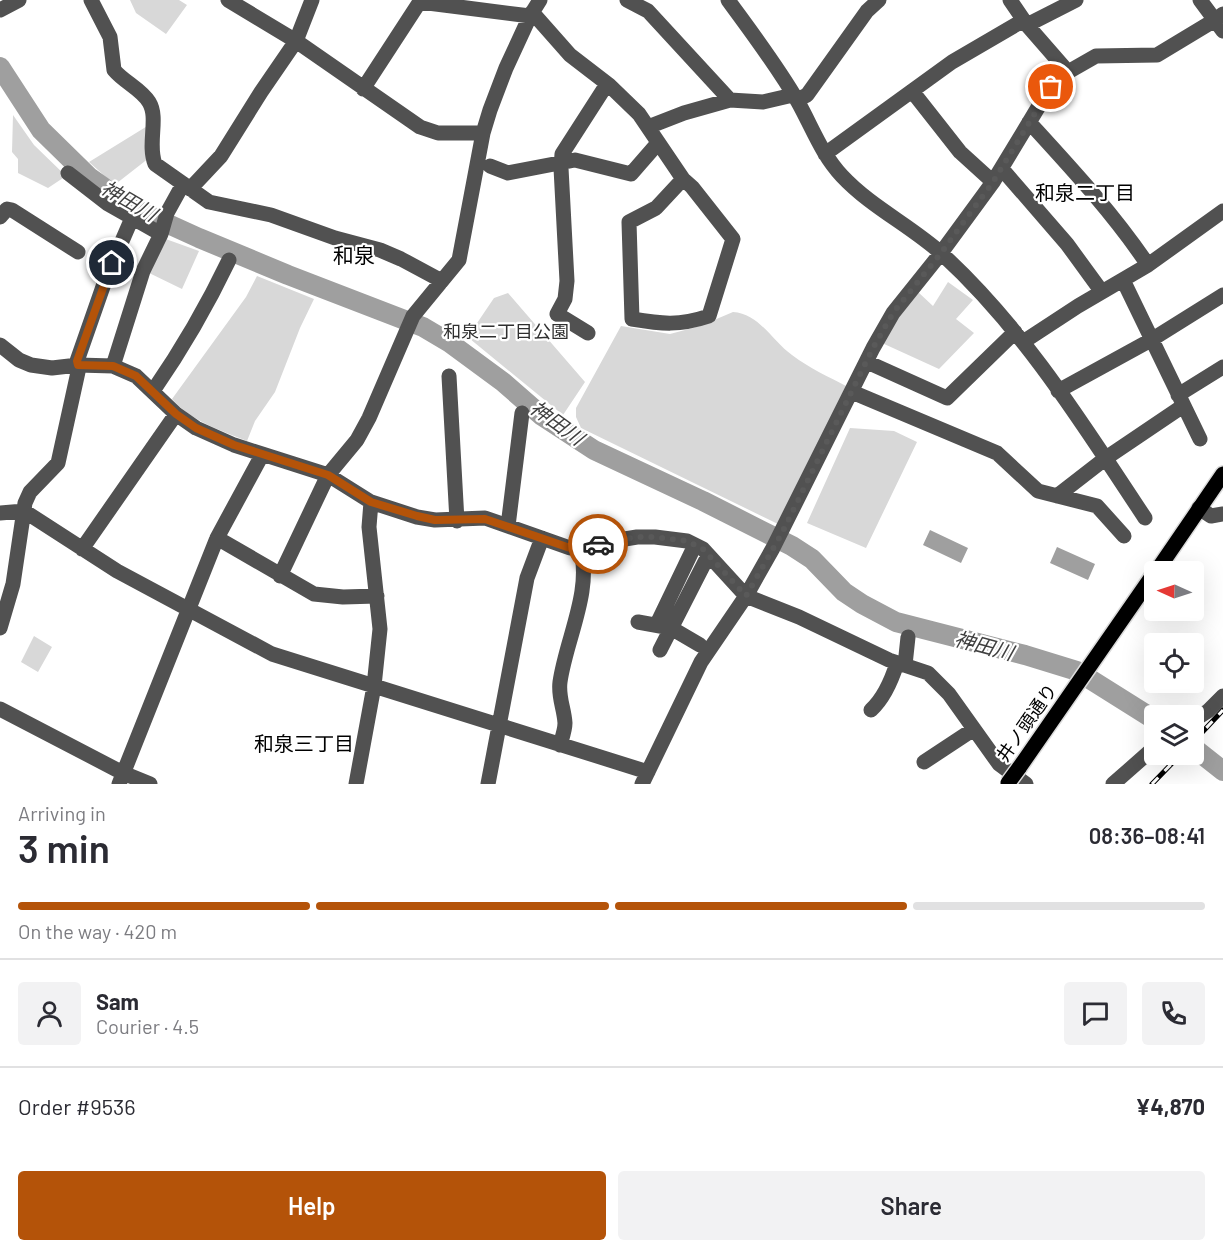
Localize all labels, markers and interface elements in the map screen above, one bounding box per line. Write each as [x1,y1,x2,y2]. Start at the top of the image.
pin [1025,61,1076,112]
icon: bag [1034,70,1067,103]
water label: 神田川 [98,175,163,227]
district label: 和泉二丁目 [1035,180,1135,204]
pin [86,237,137,288]
district label: 和泉 [333,242,375,267]
icon: home [95,246,128,279]
park label: 和泉二丁目公園 [443,320,569,342]
water label: 神田川 [526,395,591,451]
courier [568,514,628,574]
icon: car [582,528,615,561]
north arrow [1144,561,1204,621]
map controls [1144,561,1204,765]
water label: 神田川 [952,626,1018,665]
button: locate [1144,633,1204,693]
street label: 井ノ頭通り [991,679,1061,766]
button: layers [1144,705,1204,765]
district label: 和泉三丁目 [254,731,354,755]
text: Arriving in [18,801,106,825]
text: 08:36–08:41 [1089,822,1205,848]
text: 3 min [18,824,110,871]
text: On the way · 420 m [18,919,177,943]
button: person [18,982,81,1045]
button: chat [1064,982,1127,1045]
button: phone [1142,982,1205,1045]
text: Sam [96,988,139,1014]
text: Courier · 4.5 [96,1014,199,1038]
text: Order #9536 [18,1093,136,1119]
text: ¥4,870 [1135,1093,1205,1119]
button: Help [18,1171,606,1240]
button: Share [618,1171,1205,1240]

